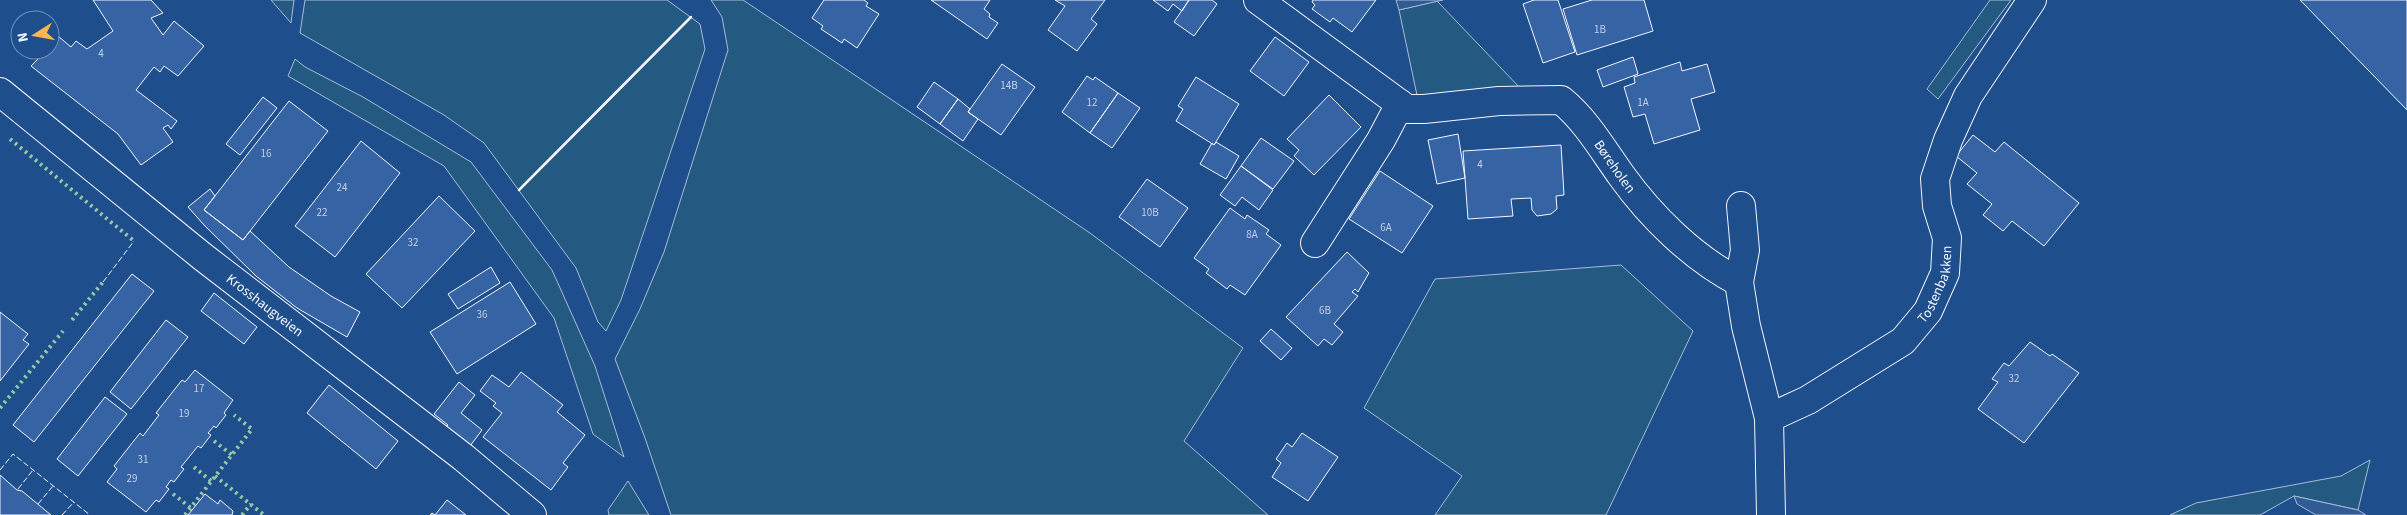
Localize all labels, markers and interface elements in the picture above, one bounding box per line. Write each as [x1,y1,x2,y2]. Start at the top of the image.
north arrow [10,10,60,60]
house number: 1B [1594,22,1606,37]
text: N [13,31,34,44]
house number: 4 [98,46,104,61]
house number: 14B [1000,78,1018,93]
house number: 12 [1087,95,1097,110]
house number: 1A [1637,95,1649,110]
street label: Børeholen [1589,136,1640,198]
house number: 16 [261,146,272,161]
house number: 4 [1477,157,1483,172]
house number: 24 [337,180,348,195]
house number: 22 [317,205,327,220]
house number: 10B [1141,205,1159,220]
house number: 6A [1380,220,1392,235]
house number: 8A [1246,227,1258,242]
house number: 32 [408,235,418,250]
street label: Tostenbakken [1913,245,1958,328]
street label: Krosshaugveien [222,269,307,342]
house number: 6B [1319,303,1331,318]
house number: 36 [477,307,488,322]
house number: 32 [2009,371,2019,386]
house number: 17 [194,381,204,396]
house number: 19 [179,406,189,421]
house number: 31 [138,452,148,467]
house number: 29 [127,471,137,486]

